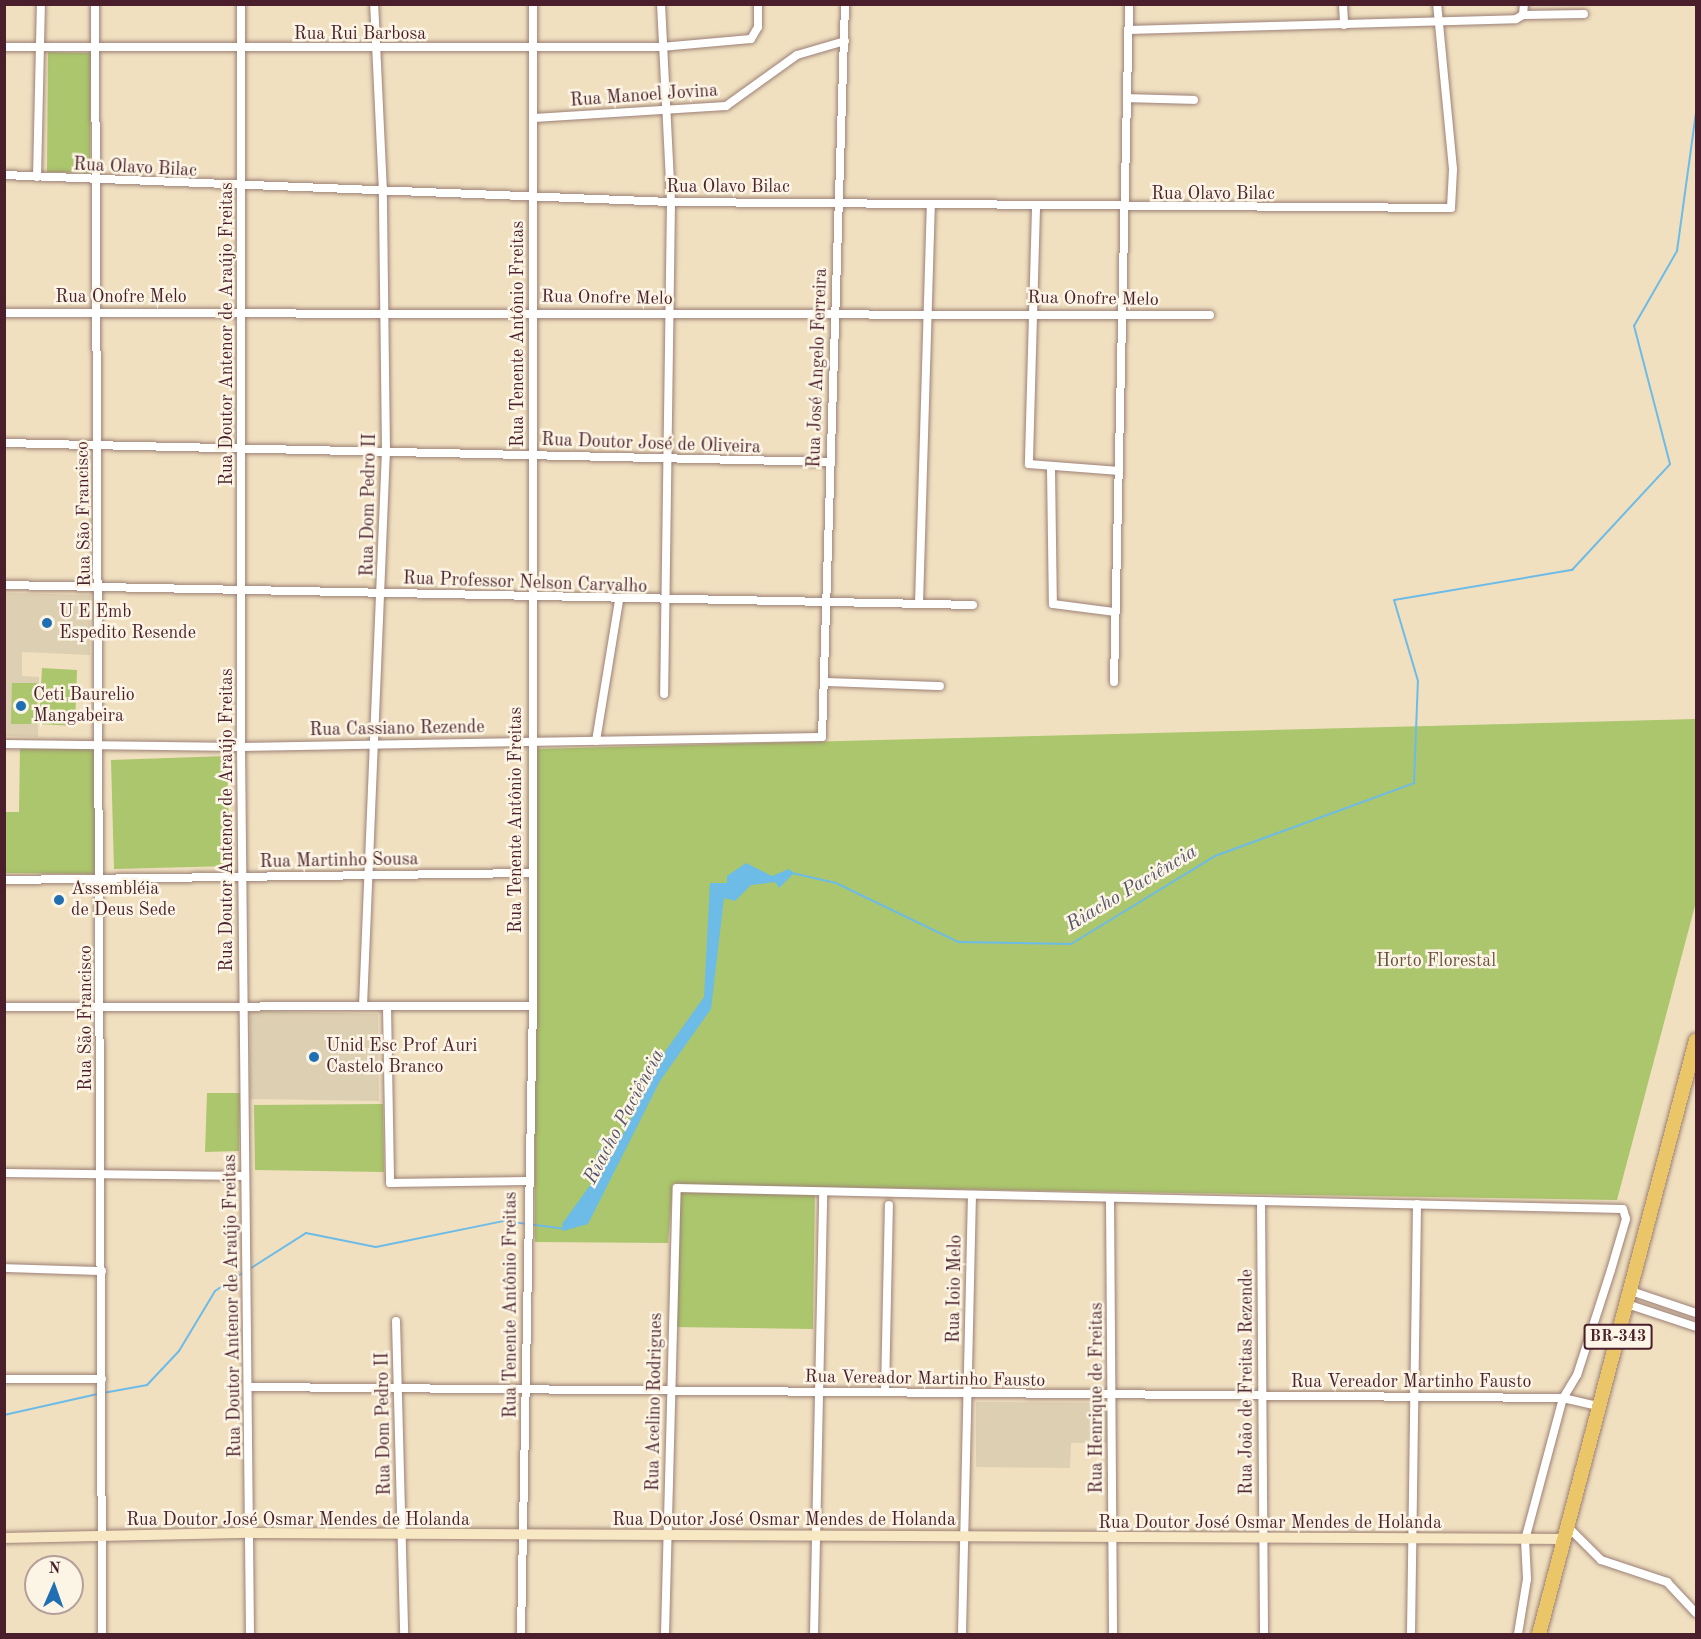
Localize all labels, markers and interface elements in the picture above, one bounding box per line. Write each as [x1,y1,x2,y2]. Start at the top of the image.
street label: Rua Rui Barbosa [294,23,426,45]
street label: Rua Manoel Jovina [569,80,719,112]
street label: Rua Olavo Bilac [73,154,197,182]
street label: Rua Olavo Bilac [666,176,790,198]
street label: Rua Doutor Antenor de Araújo Freitas [216,182,238,486]
street label: Rua Olavo Bilac [1151,183,1275,205]
street label: Rua Tenente Antônio Freitas [507,221,529,447]
street label: Rua José Angelo Ferreira [804,268,832,468]
street label: Rua Onofre Melo [55,286,187,308]
street label: Rua Onofre Melo [541,286,673,310]
street label: Rua Onofre Melo [1027,287,1159,311]
street label: Rua Doutor José de Oliveira [541,429,761,459]
street label: Rua Dom Pedro II [357,433,381,577]
street label: Rua São Francisco [72,441,96,587]
street label: Rua Professor Nelson Carvalho [402,568,648,598]
place label: U E Emb Espedito Resende [59,602,196,644]
marker: U E Emb Espedito Resende [40,616,54,630]
street label: Rua Doutor Antenor de Araújo Freitas [216,668,238,972]
place label: Ceti Baurelio Mangabeira [33,685,135,728]
marker: Ceti Baurelio Mangabeira [14,699,28,713]
street label: Rua Tenente Antônio Freitas [505,707,527,933]
street label: Rua Cassiano Rezende [309,717,485,741]
water label: Riacho Paciência [1062,840,1202,938]
street label: Rua Martinho Sousa [259,849,419,873]
place label: Assembléia de Deus Sede [71,879,176,922]
marker: Assembléia de Deus Sede [52,893,66,907]
street label: Rua São Francisco [75,945,97,1091]
park label: Horto Florestal [1376,950,1496,972]
place label: Unid Esc Prof Auri Castelo Branco [326,1036,477,1078]
water label: Riacho Paciência [579,1046,671,1188]
marker: Unid Esc Prof Auri Castelo Branco [307,1050,321,1064]
street label: Rua Doutor Antenor de Araújo Freitas [220,1154,246,1458]
street label: Rua Tenente Antônio Freitas [500,1192,522,1418]
street label: Rua Ioio Melo [943,1235,967,1343]
street label: Rua João de Freitas Rezende [1236,1269,1258,1495]
street label: Rua Henrique de Freitas [1086,1302,1108,1494]
street label: Rua Acelino Rodrigues [643,1313,667,1491]
road number: BR-343 [1584,1324,1652,1350]
street label: Rua Dom Pedro II [372,1352,396,1496]
street label: Rua Vereador Martinho Fausto [804,1366,1046,1392]
street label: Rua Vereador Martinho Fausto [1291,1371,1531,1393]
street label: Rua Doutor José Osmar Mendes de Holanda [126,1509,470,1531]
street label: Rua Doutor José Osmar Mendes de Holanda [612,1509,956,1531]
street label: Rua Doutor José Osmar Mendes de Holanda [1098,1512,1442,1534]
north arrow [24,1555,84,1615]
text: N [48,1561,61,1577]

